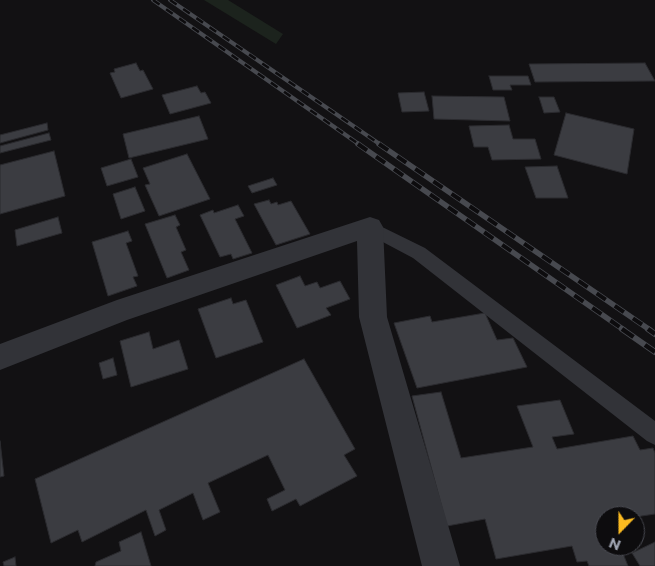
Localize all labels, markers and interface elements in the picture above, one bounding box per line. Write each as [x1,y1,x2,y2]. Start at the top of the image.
north arrow [595,506,645,556]
text: N [606,534,623,554]

